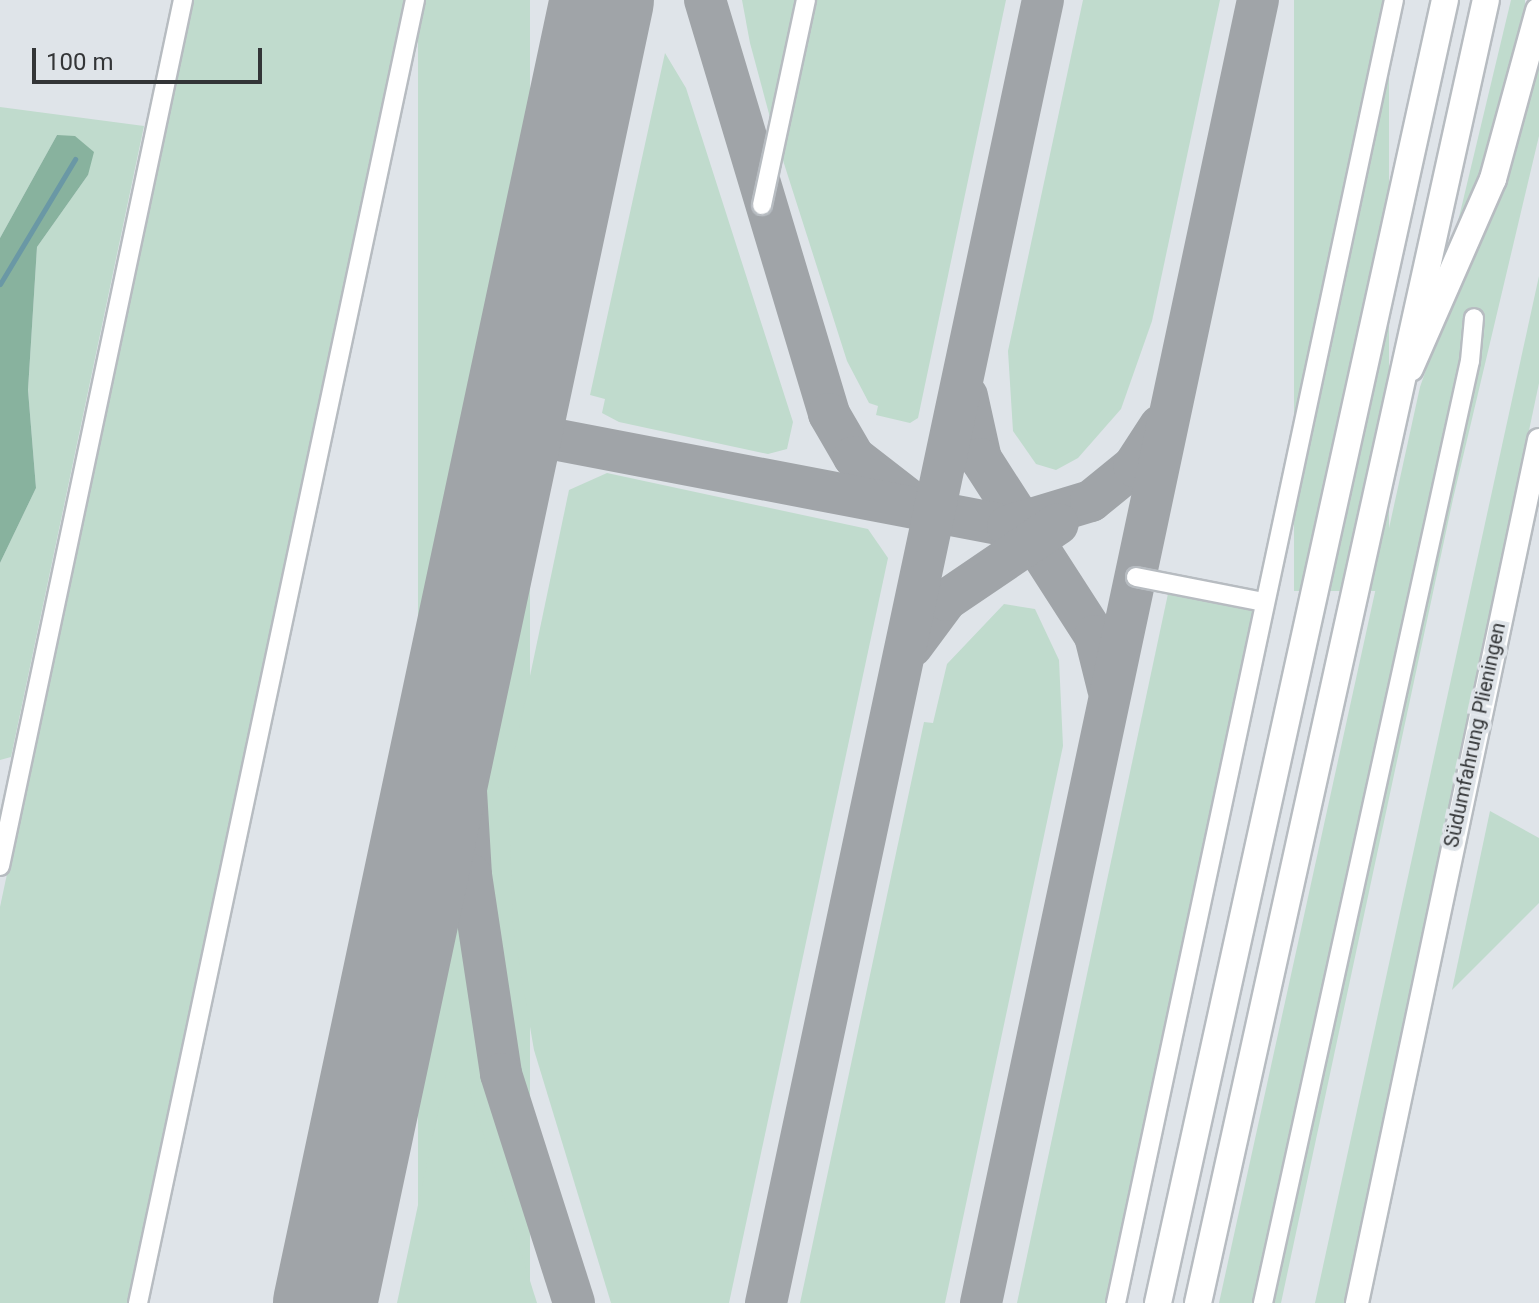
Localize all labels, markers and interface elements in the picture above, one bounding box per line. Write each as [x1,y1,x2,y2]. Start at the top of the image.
scale bar [36,32,266,82]
text: 100 m [46,48,113,76]
street label: Südumfahrung Plieningen [1439,620,1511,850]

